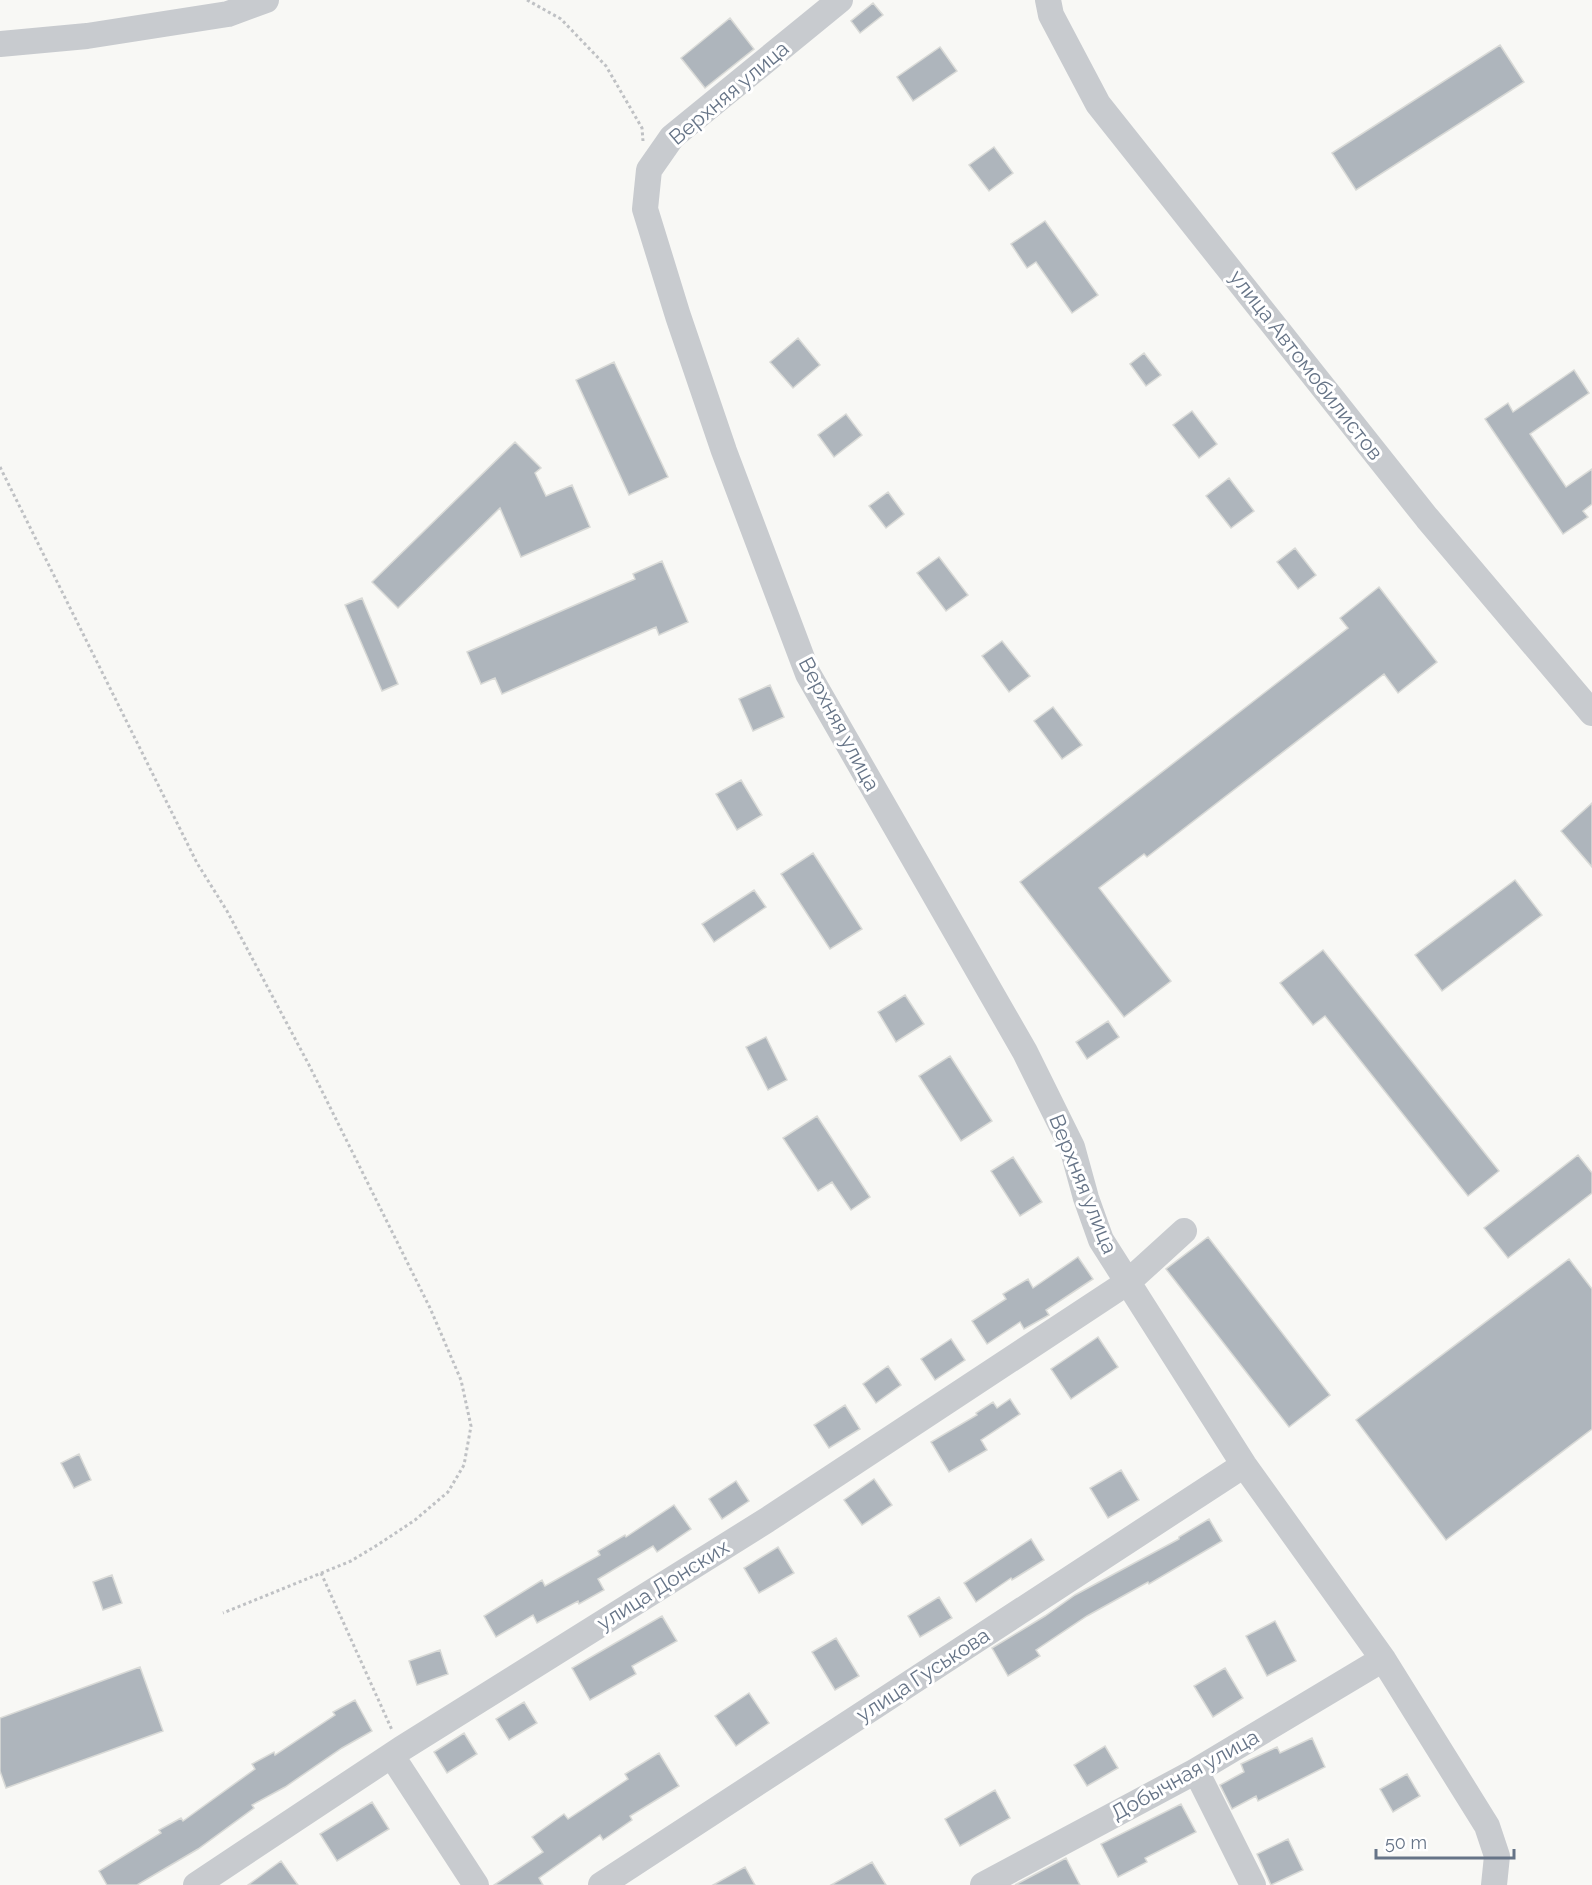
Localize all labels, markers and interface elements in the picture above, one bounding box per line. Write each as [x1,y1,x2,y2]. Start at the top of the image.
street label: Верхняя улица [664,35,793,150]
street label: улица Автомобилистов [1224,265,1388,465]
street label: Верхняя улица [794,653,885,795]
street label: Верхняя улица [1044,1110,1123,1257]
street label: улица Донских [592,1534,734,1635]
street label: улица Гуськова [851,1622,994,1727]
street label: Добычная улица [1107,1724,1263,1825]
scale bar [1376,1822,1514,1860]
text: 50 m [1385,1832,1427,1853]

